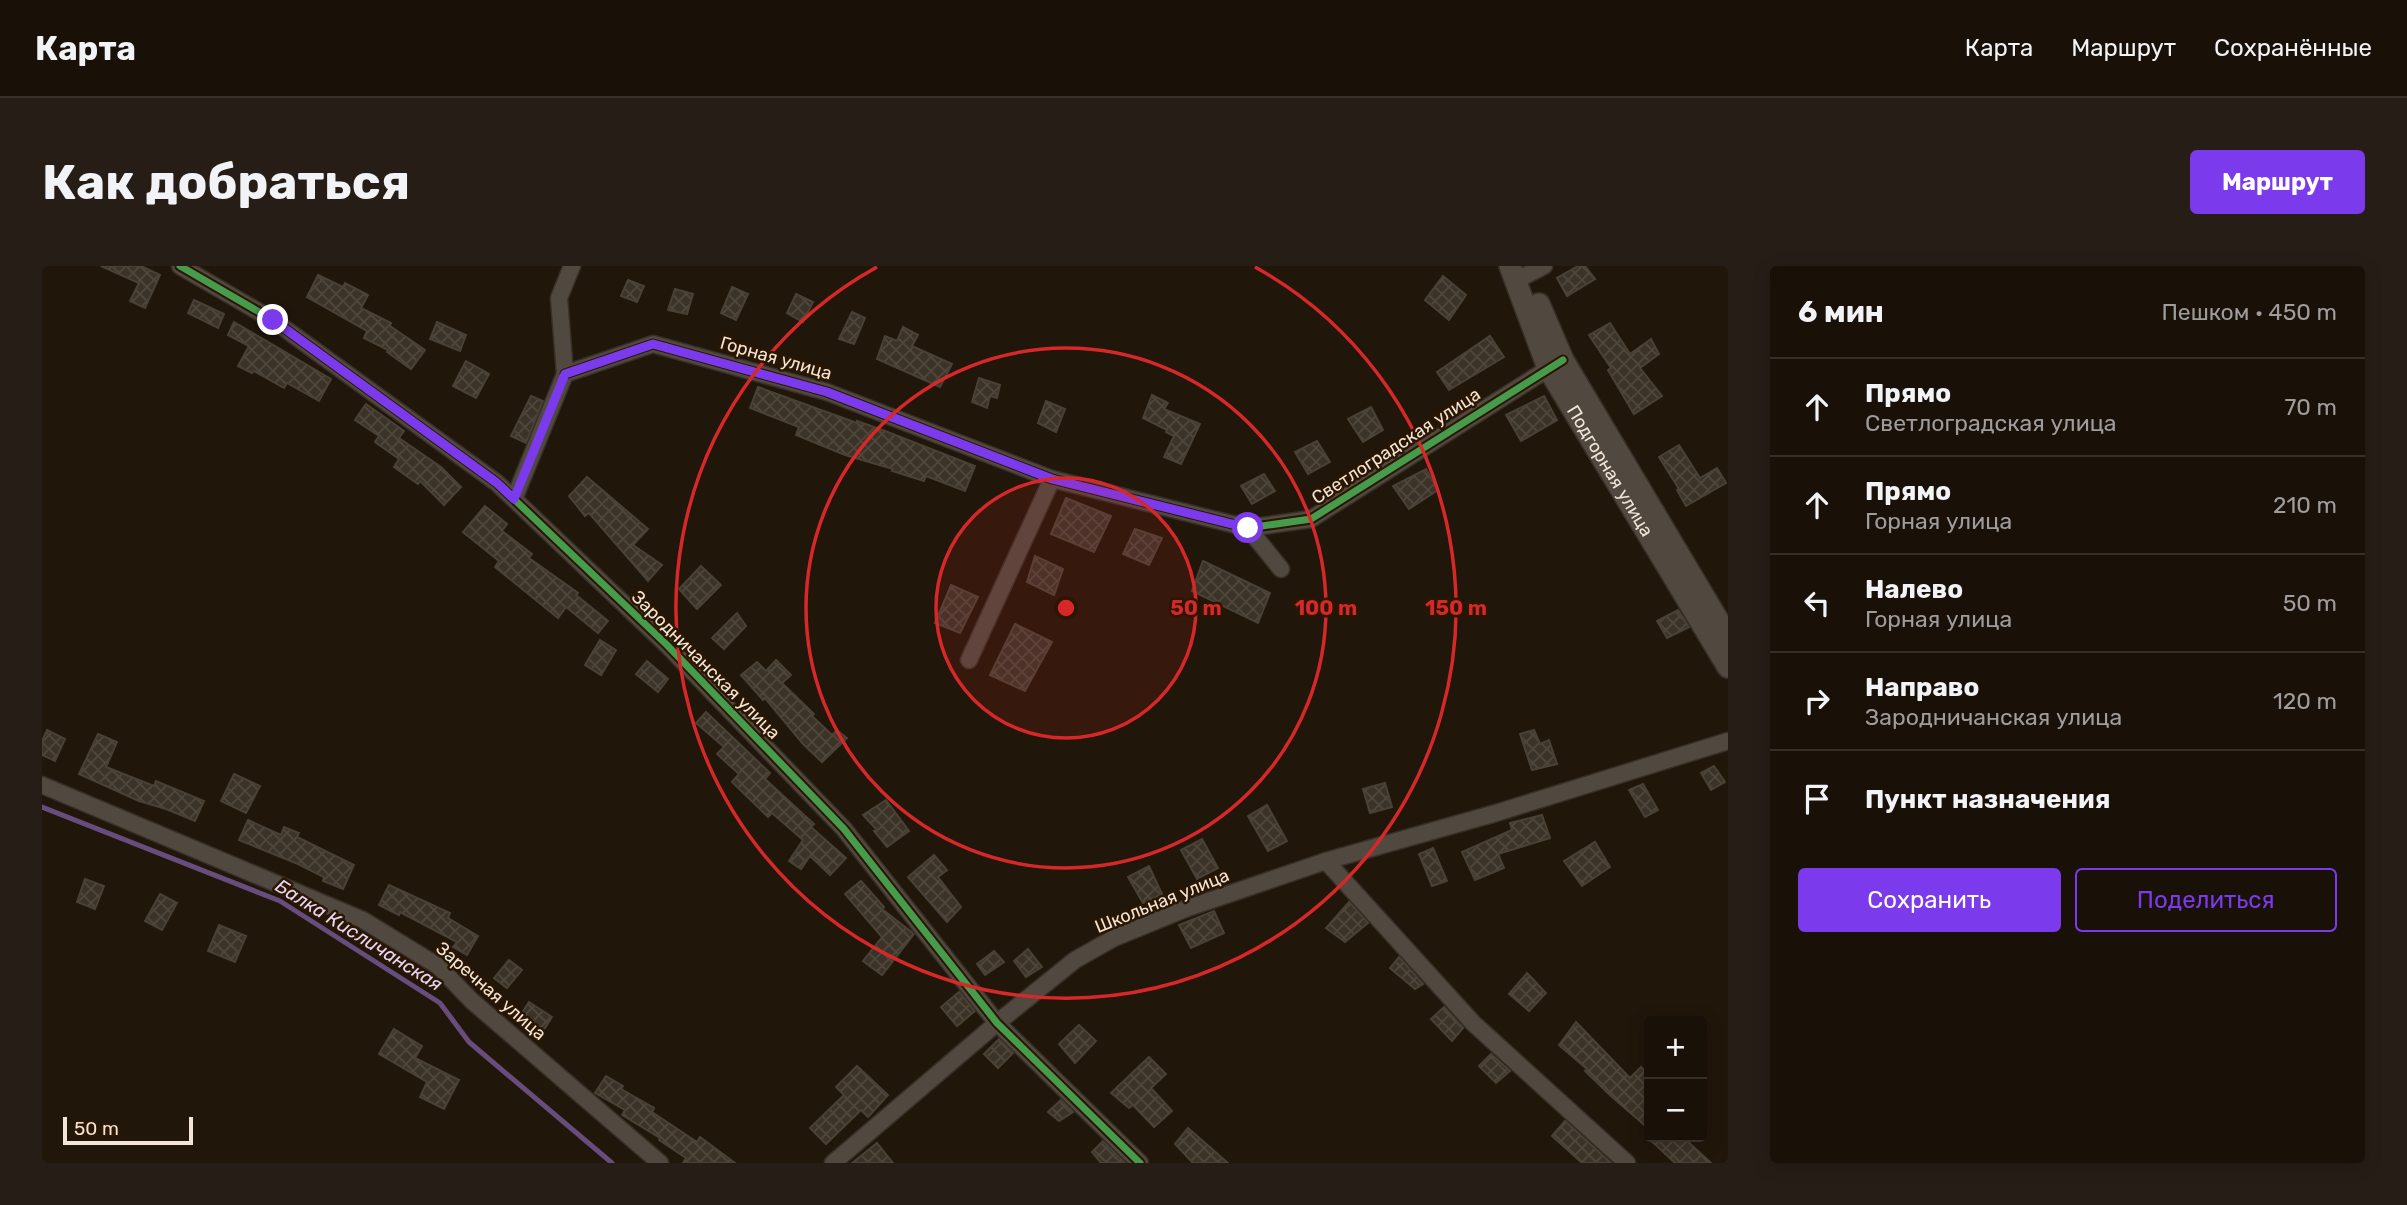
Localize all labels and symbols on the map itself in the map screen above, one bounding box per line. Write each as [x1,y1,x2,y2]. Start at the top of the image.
route end [257,304,288,335]
street label: Горная улица [718,332,834,384]
street label: Светлоградская улица [1307,383,1485,509]
street label: Подгорная улица [1562,401,1658,541]
route start [1232,512,1263,543]
street label: Зародничанская улица [627,586,785,744]
text: 50 m [1170,595,1222,620]
text: 100 m [1295,595,1357,620]
text: 150 m [1425,595,1487,620]
centre of rings [1054,596,1078,620]
street label: Школьная улица [1092,864,1232,938]
water label: Балка Кисличанская [271,874,447,996]
street label: Заречная улица [431,937,551,1045]
scale bar [63,1114,192,1146]

